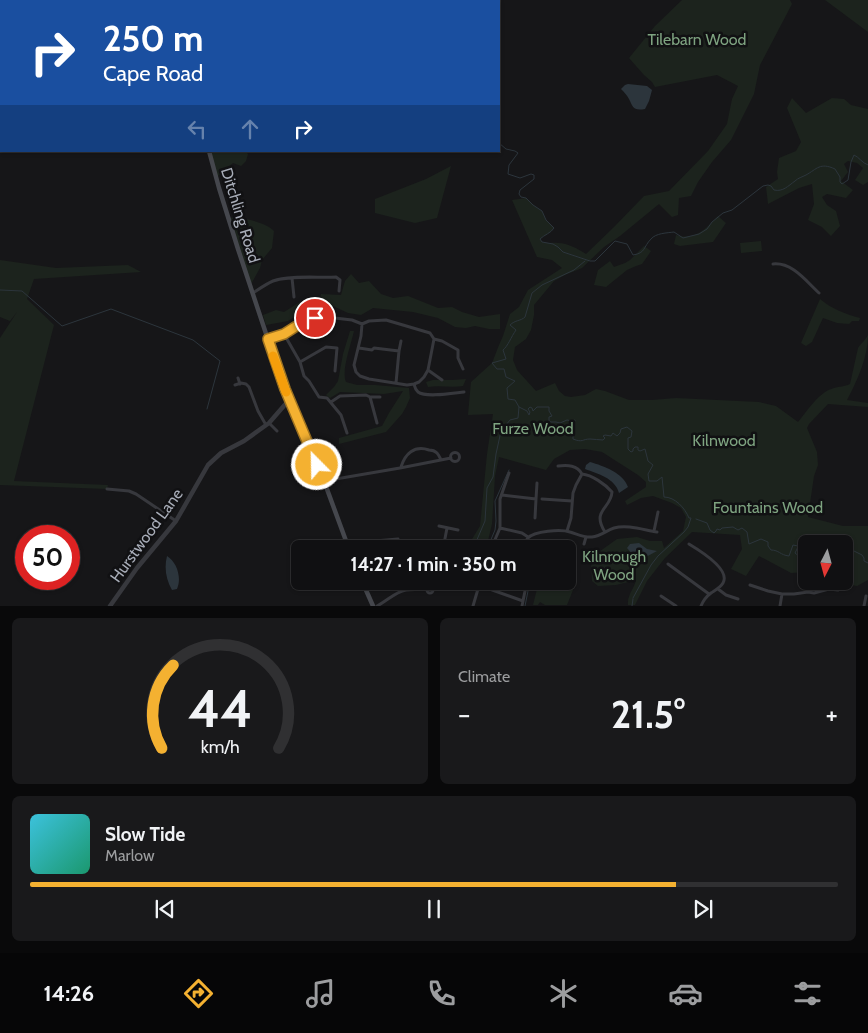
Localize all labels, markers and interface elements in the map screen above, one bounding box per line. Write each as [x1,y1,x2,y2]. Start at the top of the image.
text: 250 m [103,17,203,60]
icon: right [20,20,85,85]
park label: Tilebarn Wood [648,30,746,49]
text: Cape Road [103,60,203,87]
icon: left [183,115,211,143]
icon: ahead [236,115,264,143]
icon: right [289,115,317,143]
street label: Ditchling Road [217,165,264,265]
pin [294,297,336,339]
icon: arrive [301,304,329,332]
park label: Furze Wood [492,419,574,438]
park label: Kilnwood [692,431,756,450]
position arrow [290,438,342,490]
street label: Hurstwood Lane [106,485,187,586]
park label: Fountains Wood [713,498,823,517]
speed limit sign: 50 [15,525,80,590]
north arrow [798,535,852,590]
map controls [798,535,853,590]
park label: Kilnrough Wood [582,547,646,584]
text: 14:27 · 1 min · 350 m [350,553,517,576]
text: Climate [458,667,510,686]
text: 44 [188,677,252,740]
text: 21.5° [611,691,685,738]
text: − [458,697,470,731]
text: + [826,697,838,731]
text: km/h [200,736,240,757]
text: Slow Tide [105,823,185,846]
text: Marlow [105,846,155,865]
icon: previous [151,895,179,923]
icon: pause [420,895,448,923]
icon: next [689,895,717,923]
icon: directions [181,976,216,1011]
icon: music [303,976,338,1011]
icon: phone [424,976,459,1011]
icon: climate [546,976,581,1011]
icon: car [668,976,703,1011]
icon: filters [790,976,825,1011]
text: 14:26 [43,980,94,1007]

